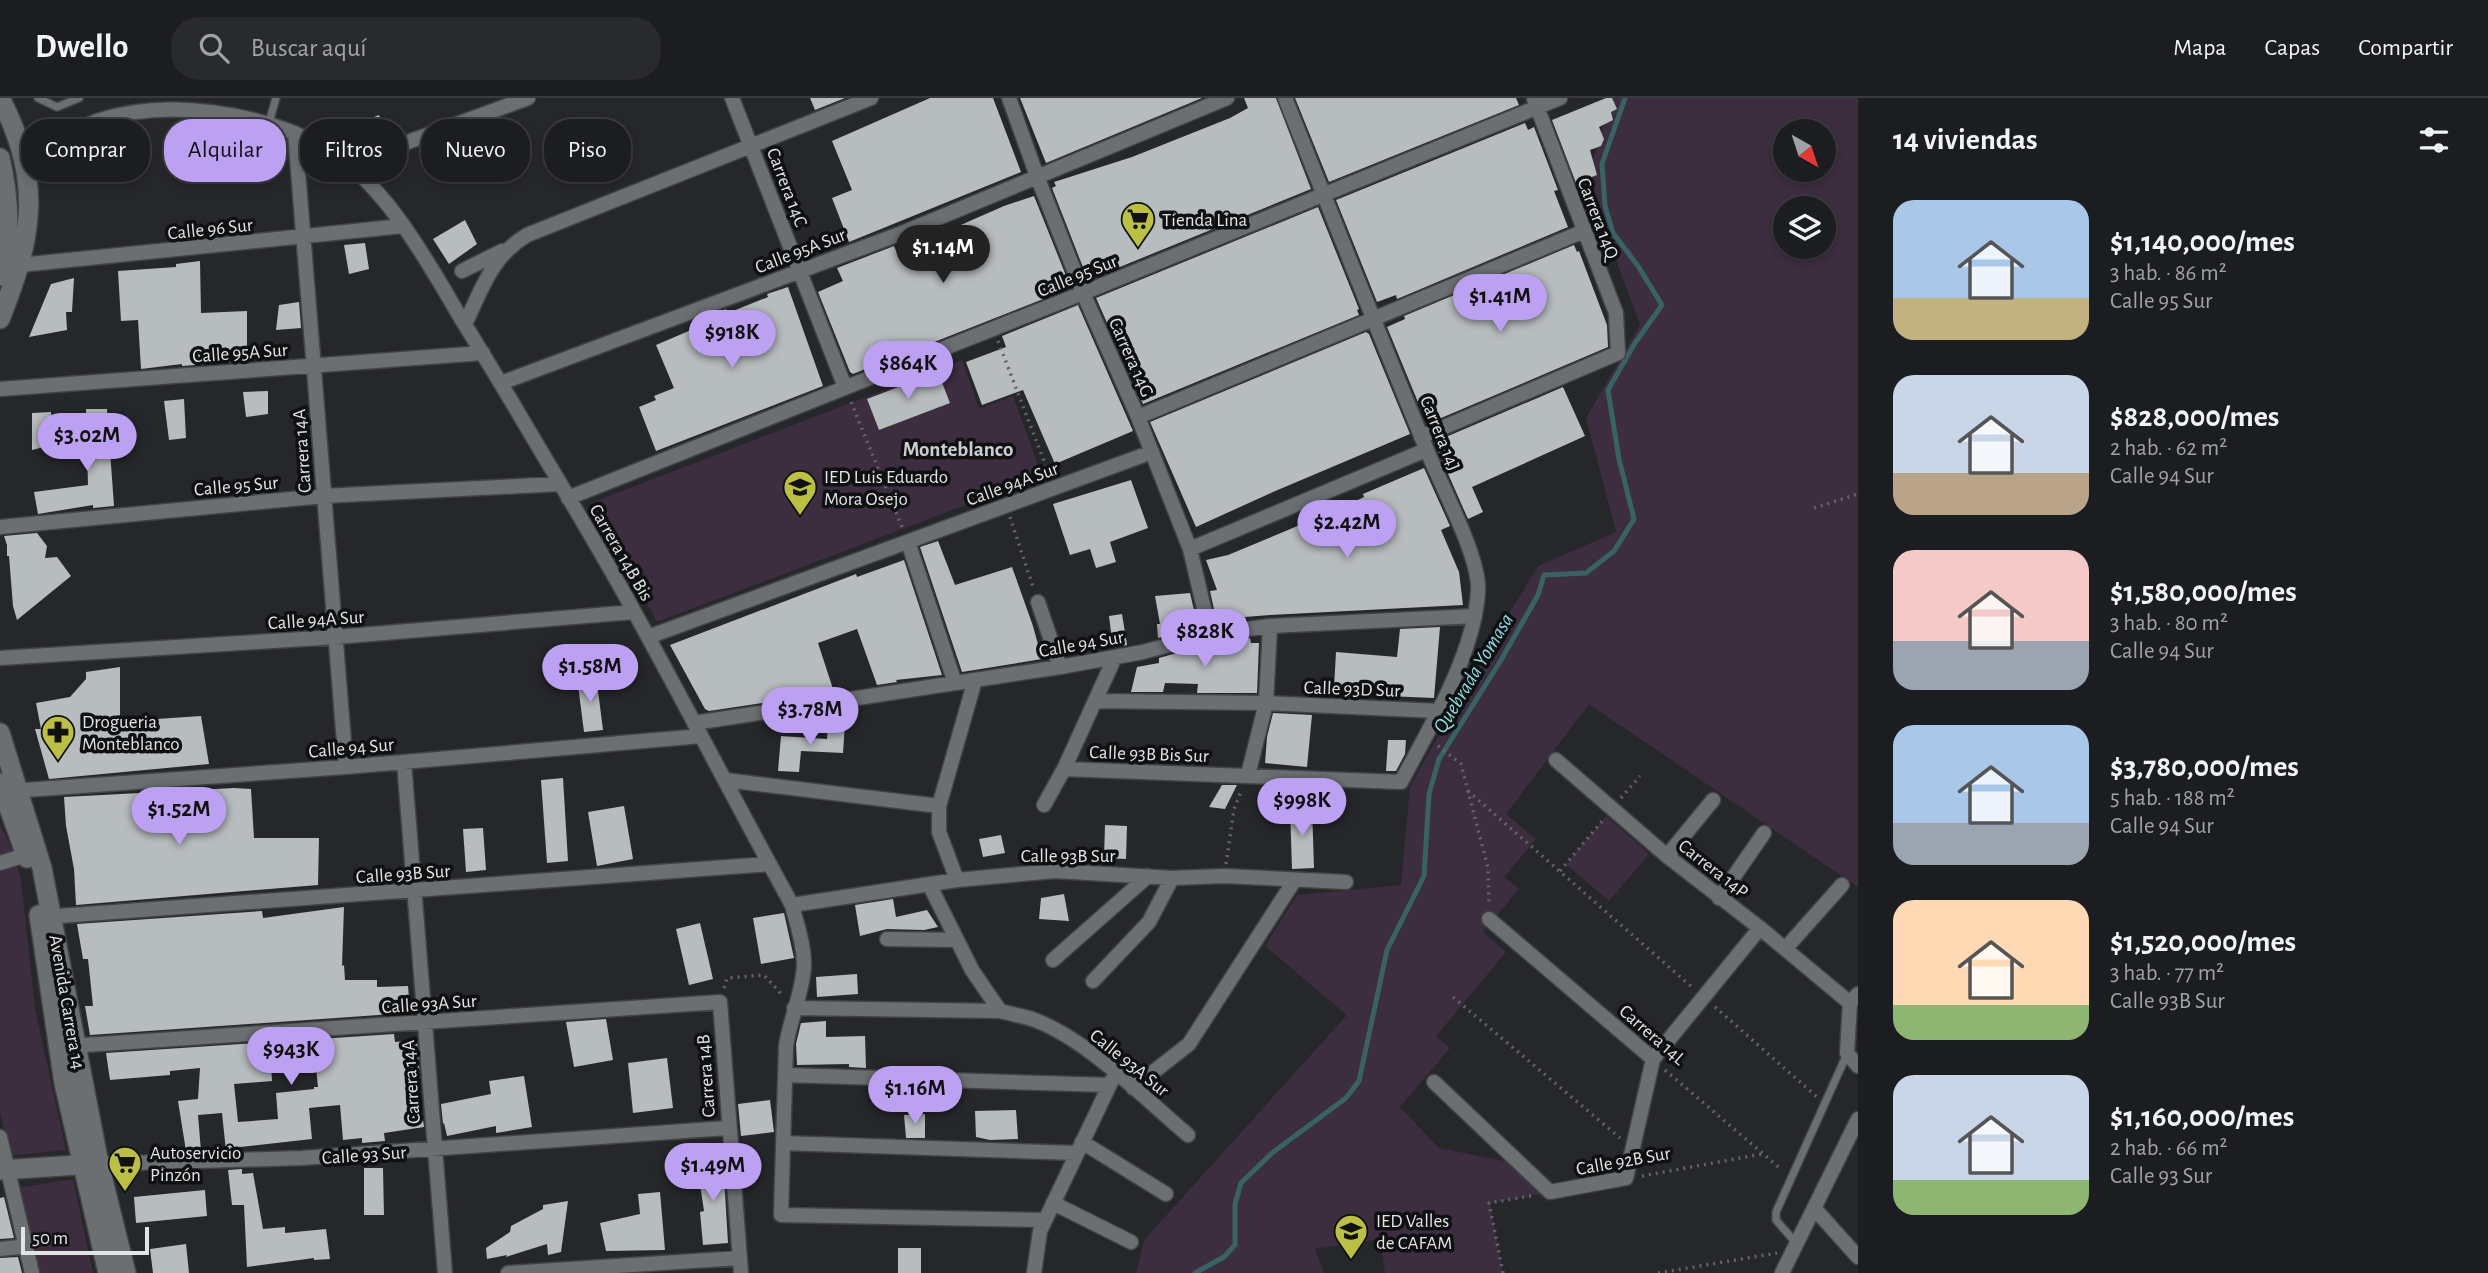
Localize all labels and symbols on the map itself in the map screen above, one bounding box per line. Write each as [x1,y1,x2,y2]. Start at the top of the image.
north arrow [1773,119,1836,182]
street label: Carrera 14C [763,145,810,230]
street label: Carrera 14Q [1573,175,1622,263]
supermarket icon: Tienda Lina [1119,200,1157,249]
place label: Tienda Lina [1162,211,1248,230]
street label: Calle 96 Sur [167,216,254,243]
street label: Calle 95A Sur [753,225,849,277]
pin: $1.14M [886,226,1000,285]
street label: Calle 95 Sur [1035,252,1120,301]
pin: $1.41M [1443,274,1557,334]
pin: $918K [683,310,781,370]
street label: Carrera 14G [1105,315,1156,400]
street label: Calle 95A Sur [192,341,288,366]
pin: $864K [859,342,957,401]
street label: Carrera 14J [1416,393,1463,474]
street label: Carrera 14A [290,408,315,493]
pin: $3.02M [30,414,144,473]
district label: Monteblanco [903,439,1013,460]
street label: Calle 94A Sur [964,459,1061,510]
school or university icon: IED Luis Eduardo Mora Osejo [781,468,819,517]
place label: IED Luis Eduardo Mora Osejo [824,468,948,509]
street label: Calle 95 Sur [193,473,279,500]
pin: $2.42M [1290,500,1404,560]
street label: Carrera 14B Bis [585,501,656,604]
street label: Calle 94A Sur [267,608,365,633]
pin: $828K [1156,610,1254,669]
water label: Quebrada Yomasa [1430,610,1517,737]
street label: Calle 94 Sur [1037,628,1125,661]
pin: $1.58M [533,644,647,704]
street label: Calle 93D Sur [1303,678,1401,701]
pin: $3.78M [753,688,867,747]
pharmacy icon: Drogueria Monteblanco [39,713,77,762]
place label: Drogueria Monteblanco [82,713,180,754]
street label: Calle 94 Sur [308,735,395,762]
street label: Calle 93B Bis Sur [1089,743,1209,766]
pin: $998K [1253,778,1351,838]
pin: $1.52M [122,788,236,847]
street label: Carrera 14P [1675,836,1752,902]
street label: Calle 93B Sur [1021,847,1115,866]
street label: Calle 93B Sur [355,862,451,887]
street label: Avenida Carrera 14 [45,933,88,1071]
street label: Calle 93A Sur [381,992,477,1017]
street label: Carrera 14L [1615,1001,1689,1069]
street label: Calle 93A Sur [1086,1026,1172,1101]
pin: $943K [242,1028,340,1087]
street label: Carrera 14B [694,1034,719,1118]
street label: Carrera 14A [399,1039,424,1124]
pin: $1.16M [858,1066,972,1126]
street label: Calle 93 Sur [321,1143,407,1168]
supermarket icon: Autoservicio Pinzón [106,1144,144,1193]
place label: Autoservicio Pinzón [150,1144,241,1185]
pin: $1.49M [656,1144,770,1203]
street label: Calle 92B Sur [1575,1144,1672,1179]
school or university icon: IED Valles de CAFAM [1332,1212,1370,1261]
place label: IED Valles de CAFAM [1376,1212,1452,1253]
scale bar [21,1224,149,1256]

